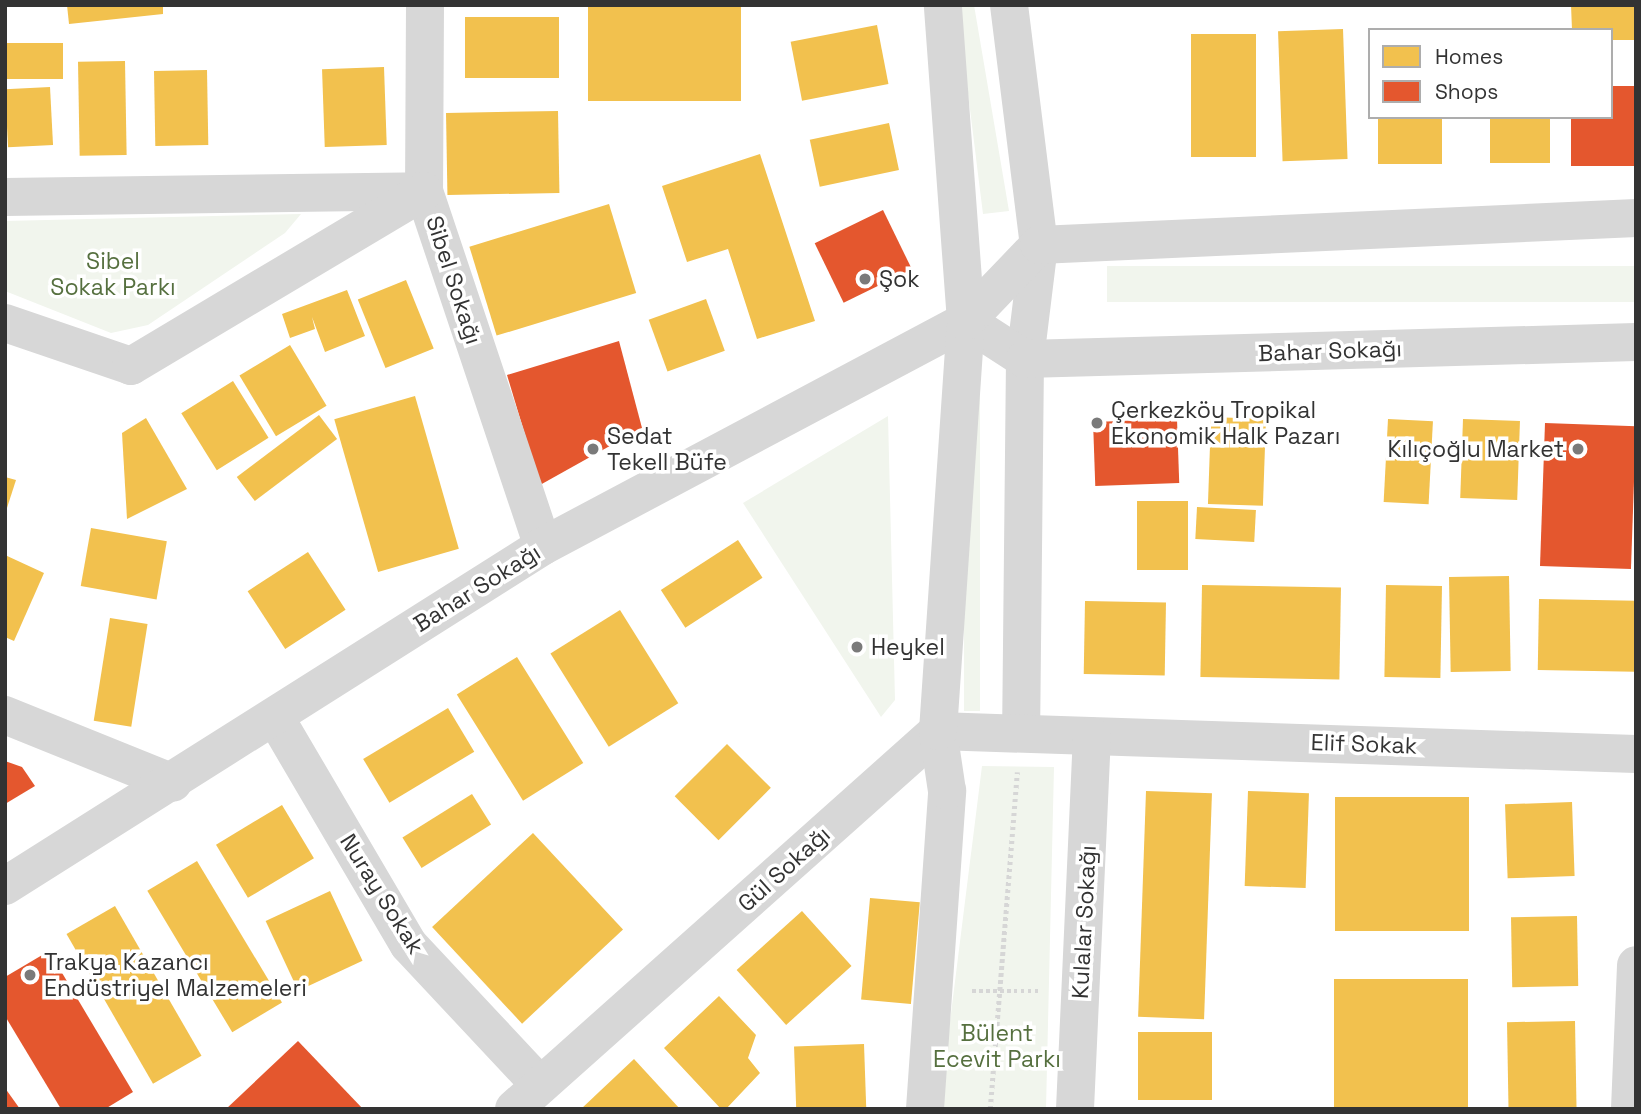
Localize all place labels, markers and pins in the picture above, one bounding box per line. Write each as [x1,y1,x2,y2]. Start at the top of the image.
place label: Şok [879,265,920,293]
marker: Şok [857,271,873,287]
place label: Çerkezköy Tropikal Ekonomik Halk Pazarı [1111,396,1340,450]
marker: Çerkezköy Tropikal Ekonomik Halk Pazarı [1089,415,1105,431]
place label: Sedat Tekell Büfe [607,422,727,476]
place label: Kılıçoğlu Market [1387,435,1564,463]
marker: Sedat Tekell Büfe [585,441,601,457]
marker: Kılıçoğlu Market [1570,441,1586,457]
place label: Heykel [871,633,945,661]
marker: Heykel [849,639,865,655]
place label: Trakya Kazancı Endüstriyel Malzemeleri [44,948,307,1002]
marker: Trakya Kazancı Endüstriyel Malzemeleri [22,967,38,983]

